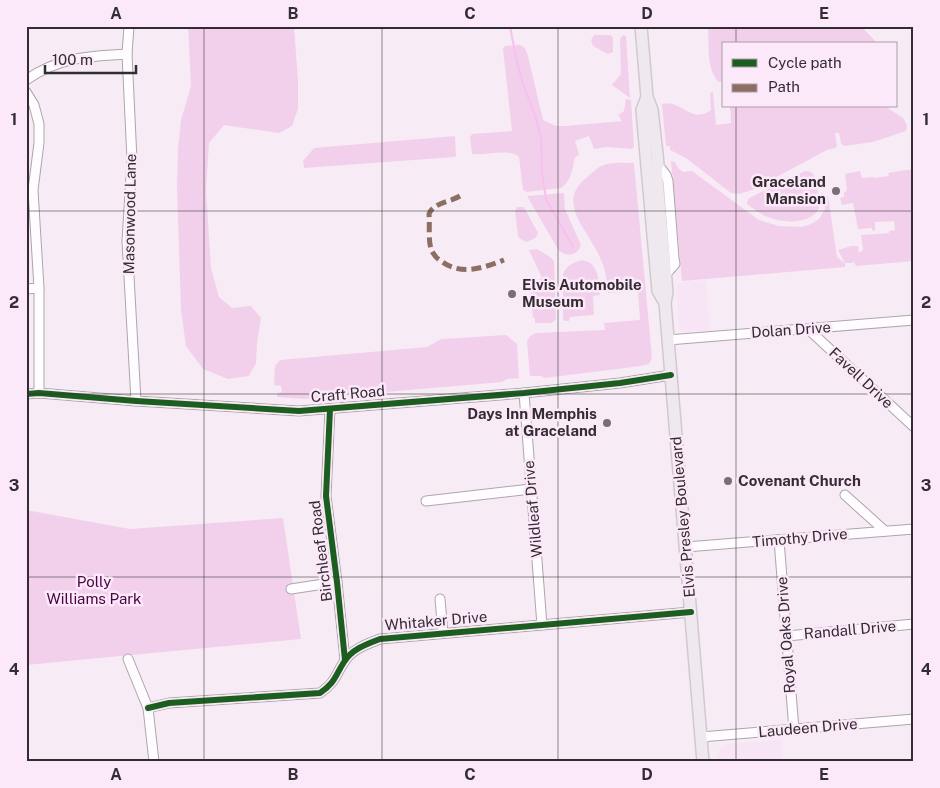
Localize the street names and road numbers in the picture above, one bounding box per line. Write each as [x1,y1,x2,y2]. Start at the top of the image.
street label: Masonwood Lane [120,153,139,275]
street label: Dolan Drive [751,318,831,341]
street label: Favell Drive [826,344,897,412]
street label: Craft Road [310,382,386,405]
street label: Elvis Presley Boulevard [667,436,698,598]
street label: Wildleaf Drive [520,460,545,558]
street label: Birchleaf Road [306,499,335,603]
street label: Timothy Drive [752,525,848,550]
street label: Royal Oaks Drive [773,576,798,694]
street label: Whitaker Drive [384,608,488,633]
street label: Randall Drive [803,617,897,642]
street label: Laudeen Drive [758,715,858,740]

